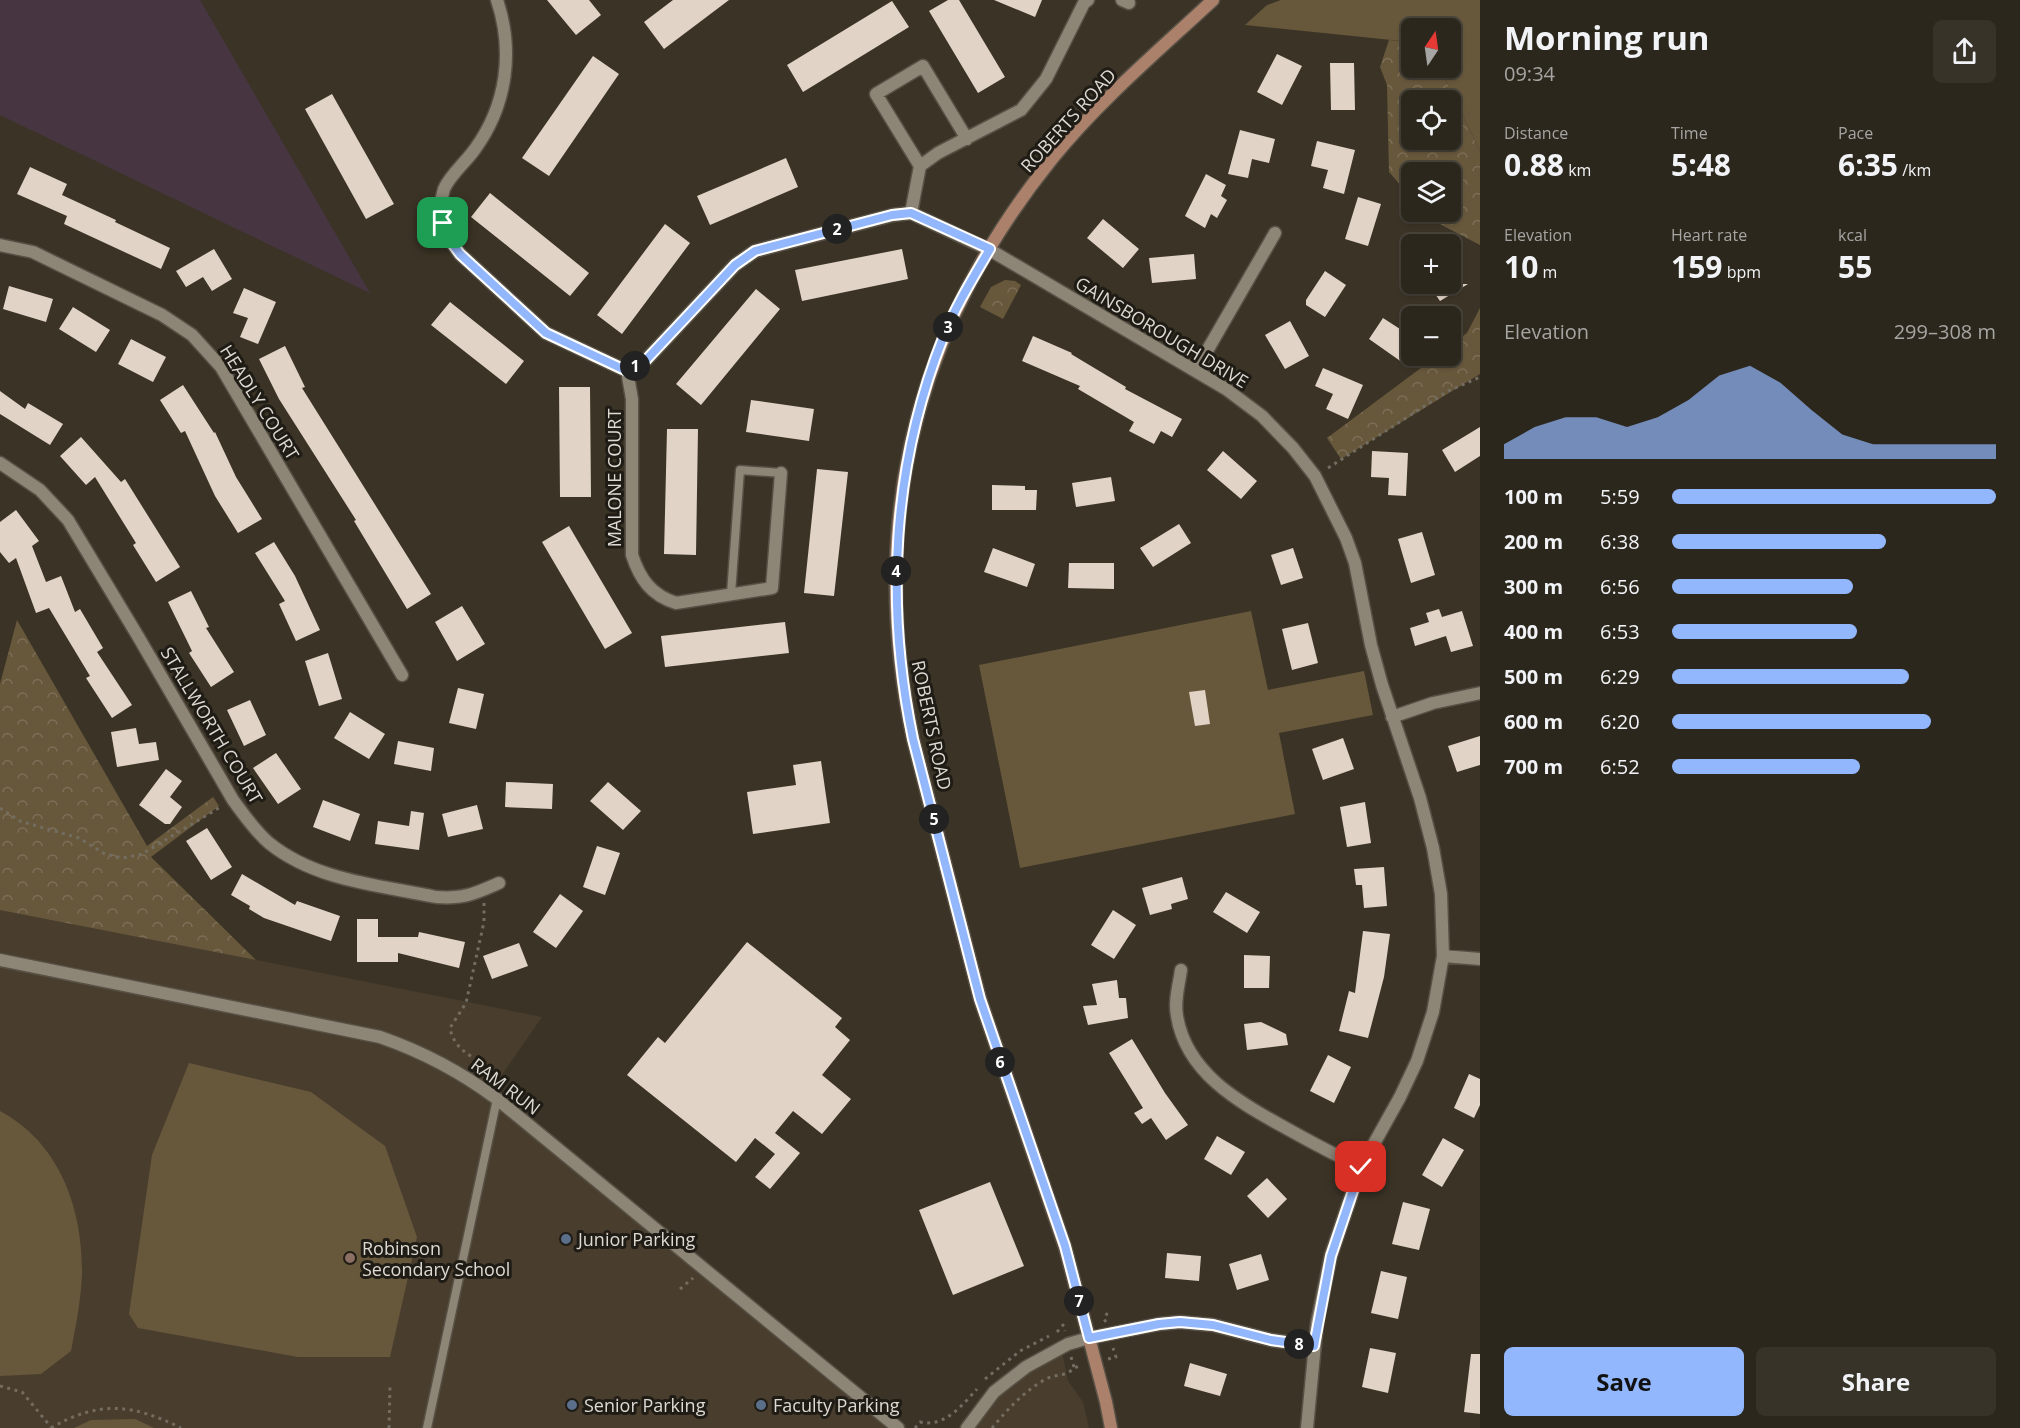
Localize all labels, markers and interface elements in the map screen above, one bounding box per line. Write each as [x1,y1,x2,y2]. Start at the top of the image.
text: Morning run [1504,15,1710,60]
north arrow [1401,18,1461,78]
map controls [1401,18,1461,366]
button: share [1933,20,1996,83]
text: 09:34 [1504,60,1555,87]
street label: ROBERTS ROAD [1015,63,1121,177]
button: locate [1401,90,1461,150]
text: Distance [1504,122,1568,144]
text: Time [1671,122,1708,144]
text: Pace [1838,122,1873,144]
text: 0.88 [1504,144,1564,185]
text: 5:48 [1671,144,1731,185]
text: 6:35 [1838,144,1898,185]
text: km [1564,159,1591,181]
text: /km [1898,159,1931,181]
button: layers [1401,162,1461,222]
pin [417,197,468,248]
icon: arrive [426,206,459,239]
pin: 2 [822,214,852,244]
text: 2 [832,218,842,240]
text: Elevation [1504,224,1572,246]
text: Heart rate [1671,224,1747,246]
text: kcal [1838,224,1867,246]
button: + [1401,234,1461,294]
text: 10 [1504,246,1538,287]
text: 159 [1671,246,1722,287]
text: 55 [1838,246,1872,287]
text: m [1538,261,1557,283]
text: bpm [1722,261,1761,283]
street label: GAINSBOROUGH DRIVE [1071,271,1253,393]
button: − [1401,306,1461,366]
pin: 3 [933,312,963,342]
text: 3 [943,316,953,338]
text: Elevation [1504,318,1589,345]
text: 299–308 m [1894,318,1996,345]
street label: HEADLY COURT [215,340,305,464]
pin: 1 [620,351,650,381]
text: 1 [630,355,640,377]
street label: MALONE COURT [602,409,626,547]
text: 100 m [1504,483,1563,510]
text: 5:59 [1600,483,1640,510]
text: 200 m [1504,528,1563,555]
text: 6:38 [1600,528,1640,555]
pin: 4 [881,556,911,586]
text: 4 [891,560,901,582]
text: 300 m [1504,573,1563,600]
text: 6:56 [1600,573,1640,600]
text: 400 m [1504,618,1563,645]
text: 6:53 [1600,618,1640,645]
street label: STALLWORTH COURT [156,642,268,808]
street label: ROBERTS ROAD [907,658,957,792]
text: 500 m [1504,663,1563,690]
text: 6:29 [1600,663,1640,690]
text: 600 m [1504,708,1563,735]
text: 6:20 [1600,708,1640,735]
text: 700 m [1504,753,1563,780]
text: 6:52 [1600,753,1640,780]
pin: 5 [919,804,949,834]
text: 5 [929,808,939,830]
pin: 6 [985,1047,1015,1077]
text: 6 [995,1051,1005,1073]
street label: RAM RUN [466,1052,546,1120]
pin [1335,1141,1386,1192]
icon: check [1344,1150,1377,1183]
place label: Junior Parking [576,1227,696,1251]
marker: Junior Parking [559,1232,573,1246]
place label: Robinson Secondary School [362,1236,510,1281]
marker: Robinson Secondary School [343,1251,357,1265]
pin: 7 [1064,1286,1094,1316]
text: 7 [1074,1290,1084,1312]
pin: 8 [1284,1329,1314,1359]
text: 8 [1294,1333,1304,1355]
button: Save [1504,1347,1744,1416]
button: Share [1756,1347,1996,1416]
place label: Senior Parking [584,1393,706,1417]
place label: Faculty Parking [773,1393,900,1417]
marker: Senior Parking [565,1398,579,1412]
marker: Faculty Parking [754,1398,768,1412]

